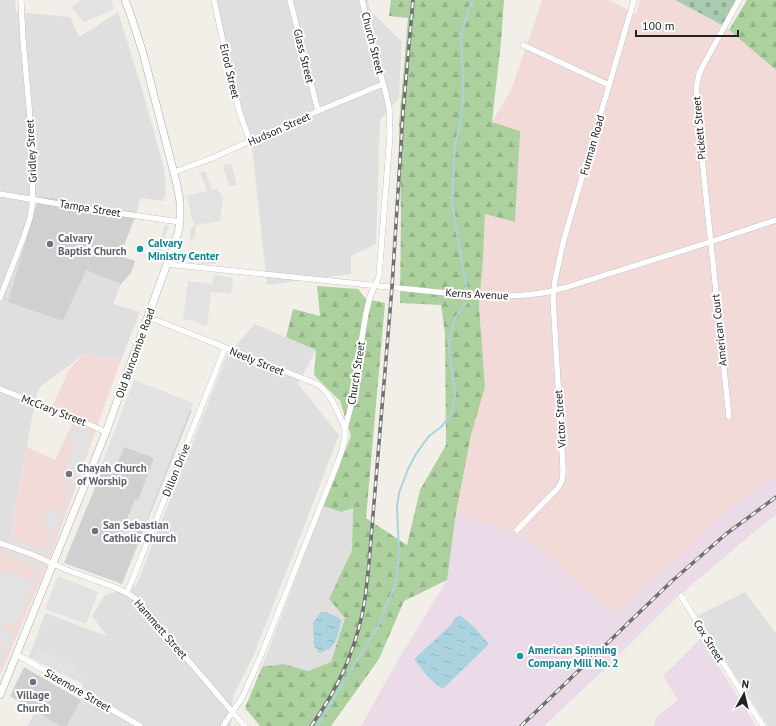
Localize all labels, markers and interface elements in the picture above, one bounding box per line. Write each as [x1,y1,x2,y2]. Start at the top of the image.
street label: Church Street [358,10,388,76]
scale bar [636,12,738,38]
text: 100 m [642,18,675,33]
street label: Glass Street [290,27,318,85]
street label: Elrod Street [217,42,243,100]
street label: Pickett Street [689,96,709,160]
street label: Hudson Street [246,109,313,149]
street label: Furman Road [577,113,607,177]
street label: Gridley Street [22,119,40,183]
street label: Tampa Street [58,196,122,220]
place label: Calvary Baptist Church [58,231,127,258]
place label: Calvary Ministry Center [148,236,219,263]
marker: Calvary Baptist Church [45,239,55,249]
marker: Calvary Ministry Center [135,244,145,254]
street label: Kerns Avenue [445,285,509,303]
street label: American Court [708,293,730,367]
street label: Old Buncombe Road [112,306,158,400]
street label: Church Street [344,340,368,406]
street label: Neely Street [228,344,286,378]
street label: Victor Street [551,389,569,450]
street label: McCrary Street [20,391,89,429]
street label: Dillon Drive [159,441,193,499]
place label: Chayah Church of Worship [77,461,147,488]
marker: Chayah Church of Worship [64,469,74,479]
place label: San Sebastian Catholic Church [103,518,176,545]
marker: San Sebastian Catholic Church [90,526,100,536]
street label: Hammett Street [131,596,191,662]
street label: Cox Street [690,617,728,665]
place label: American Spinning Company Mill No. 2 [528,643,619,670]
marker: American Spinning Company Mill No. 2 [515,651,525,661]
street label: Sizemore Street [42,665,114,715]
north arrow [724,674,764,714]
marker: Village Church [28,677,38,687]
text: N [741,677,750,692]
place label: Village Church [16,688,50,715]

